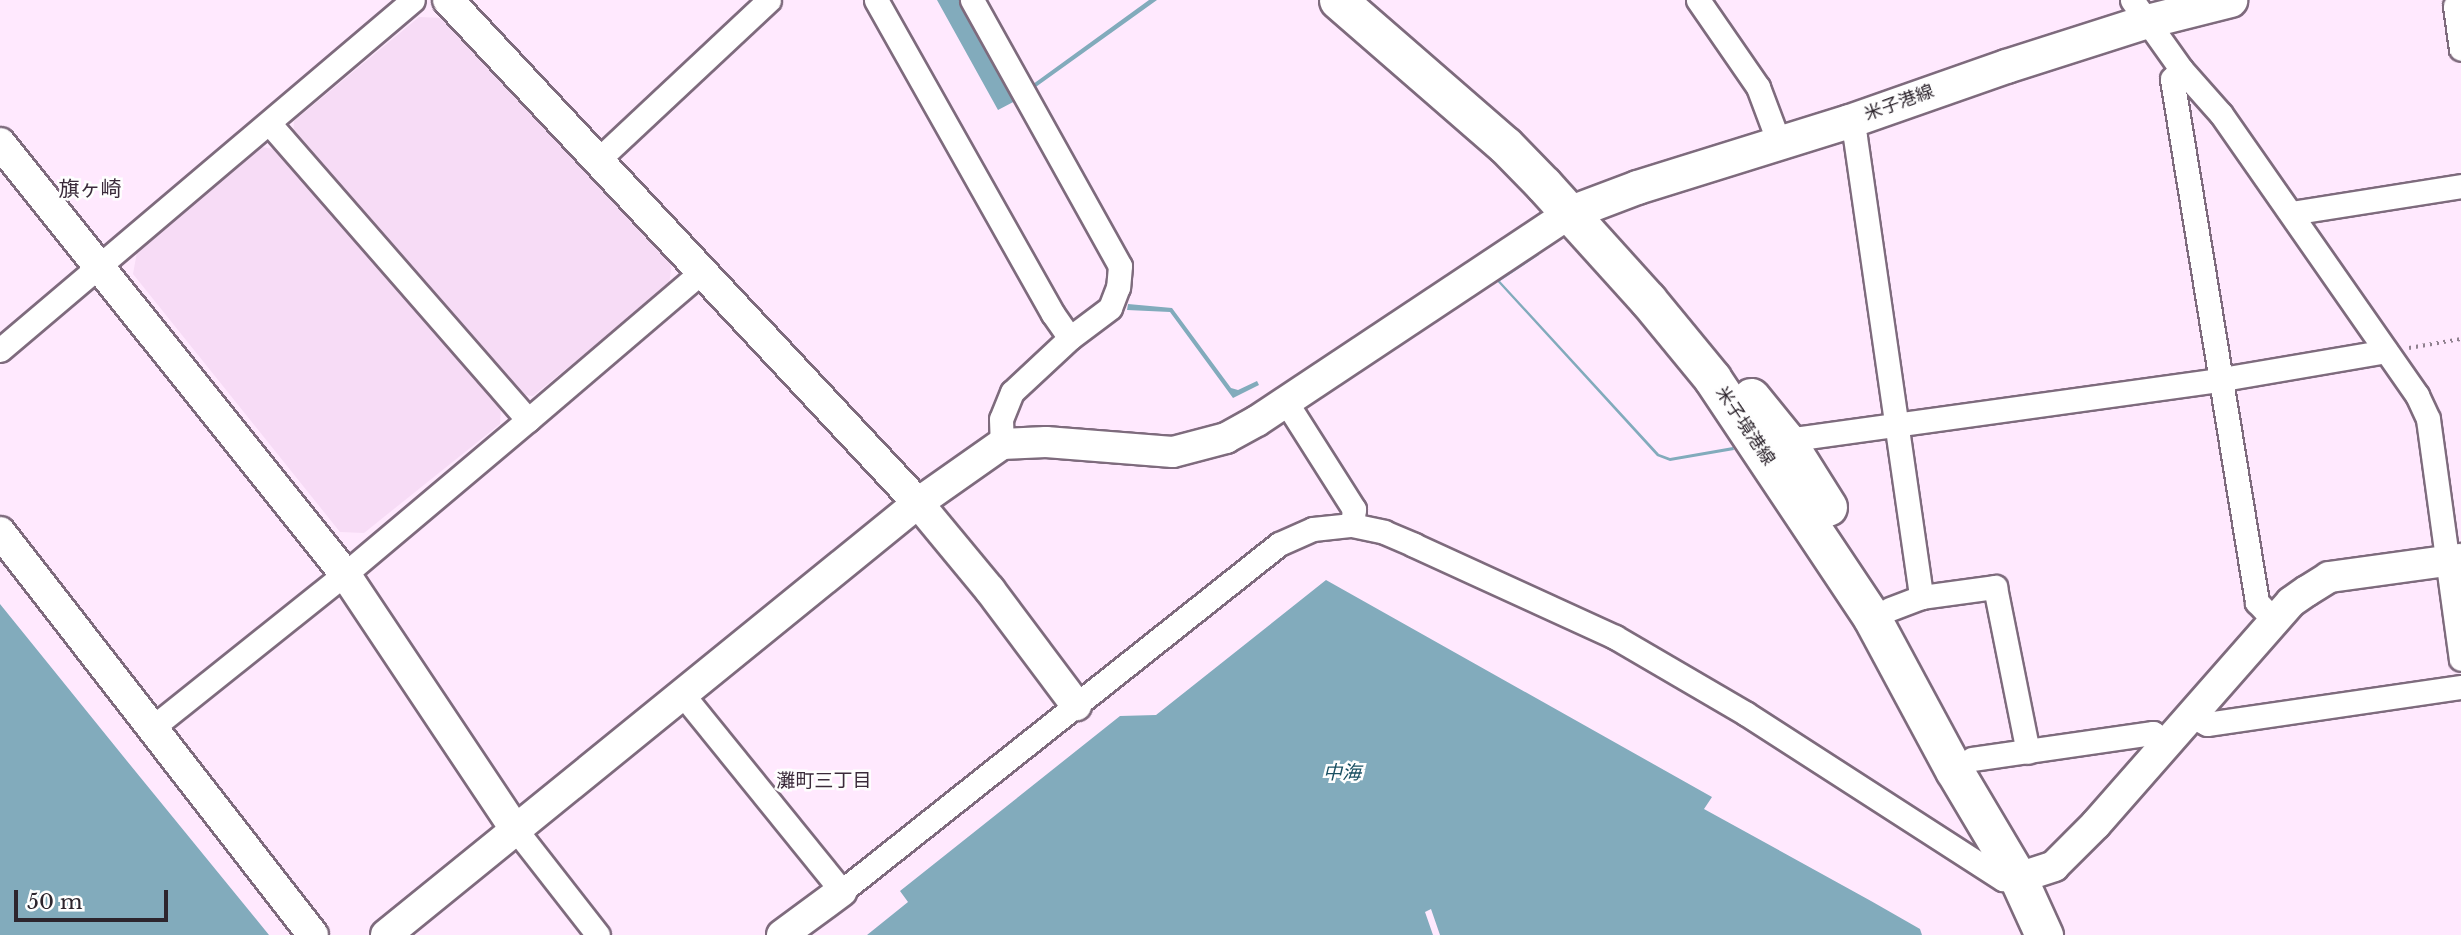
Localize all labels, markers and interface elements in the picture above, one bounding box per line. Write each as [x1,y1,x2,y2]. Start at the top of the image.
street label: 米子港線 [1861,81,1937,125]
district label: 旗ヶ崎 [59,176,121,202]
street label: 米子境港線 [1711,383,1779,469]
water label: 中海 [1323,762,1361,784]
district label: 灘町三丁目 [777,770,871,792]
scale bar [18,876,172,920]
text: 50 m [27,889,82,915]

